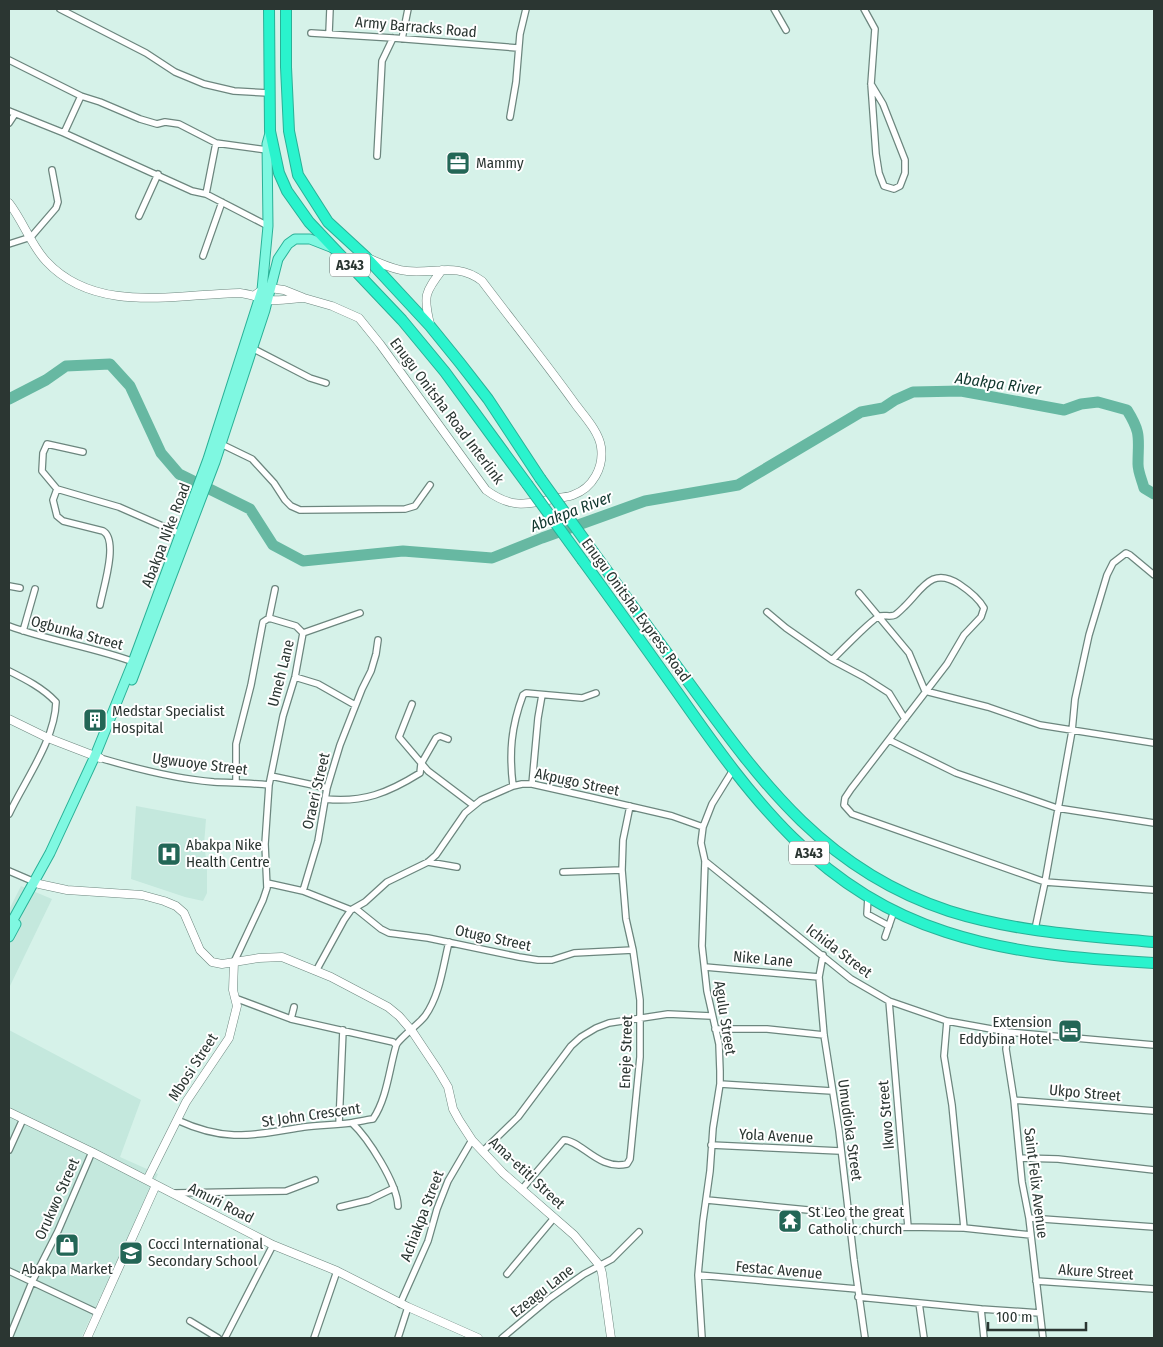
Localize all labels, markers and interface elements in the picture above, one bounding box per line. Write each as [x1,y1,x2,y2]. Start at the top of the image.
street label: Army Barracks Road [354,13,478,41]
office icon: Mammy [445,150,471,176]
place label: Mammy [476,154,524,172]
road number: A343 [330,254,370,276]
street label: Enugu Onitsha Road Interlink [386,334,508,488]
water label: Abakpa River [953,368,1042,399]
street label: Abakpa Nike Road [138,480,194,590]
water label: Abakpa River [527,487,615,536]
street label: Enugu Onitsha Express Road [578,535,694,685]
street label: Ogbunka Street [29,612,125,654]
street label: Umeh Lane [264,638,298,708]
place label: Medstar Specialist Hospital [112,702,225,737]
building icon: Medstar Specialist Hospital [82,707,108,733]
street label: Ugwuoye Street [151,749,249,779]
street label: Oraeri Street [298,751,334,831]
street label: Akpugo Street [533,764,621,800]
place label: Abakpa Nike Health Centre [186,836,270,871]
hospital icon: Abakpa Nike Health Centre [156,841,182,867]
road number: A343 [789,841,829,864]
street label: Ichida Street [802,920,876,982]
street label: Otugo Street [453,921,533,955]
street label: Nike Lane [732,947,794,971]
street label: Agulu Street [710,980,740,1056]
place label: Extension Eddybina Hotel [959,1013,1052,1048]
street label: Eneje Street [616,1015,636,1089]
hotel icon: Extension Eddybina Hotel [1057,1018,1083,1044]
street label: Mbosi Street [164,1030,222,1104]
street label: Umudioka Street [834,1078,866,1182]
street label: Ikwo Street [874,1080,898,1150]
street label: Ukpo Street [1048,1081,1122,1105]
street label: St John Crescent [260,1099,362,1131]
street label: Yola Avenue [738,1125,814,1147]
street label: Saint Felix Avenue [1020,1127,1052,1239]
street label: Ama-etiti Street [485,1133,569,1213]
street label: Orukwo Street [31,1155,83,1243]
street label: Achiakpa Street [396,1168,448,1264]
street label: Amuri Road [185,1179,257,1227]
place label: St Leo the great Catholic church [808,1203,904,1238]
temple icon: St Leo the great Catholic church [777,1208,803,1234]
shop icon: Abakpa Market [54,1232,80,1258]
place label: Cocci International Secondary School [148,1235,263,1270]
school or university icon: Cocci International Secondary School [118,1240,144,1266]
street label: Festac Avenue [735,1257,823,1283]
place label: Abakpa Market [21,1260,113,1278]
street label: Akure Street [1058,1260,1134,1284]
street label: Ezeagu Lane [507,1261,577,1321]
scale bar [988,1300,1086,1332]
text: 100 m [996,1308,1033,1326]

